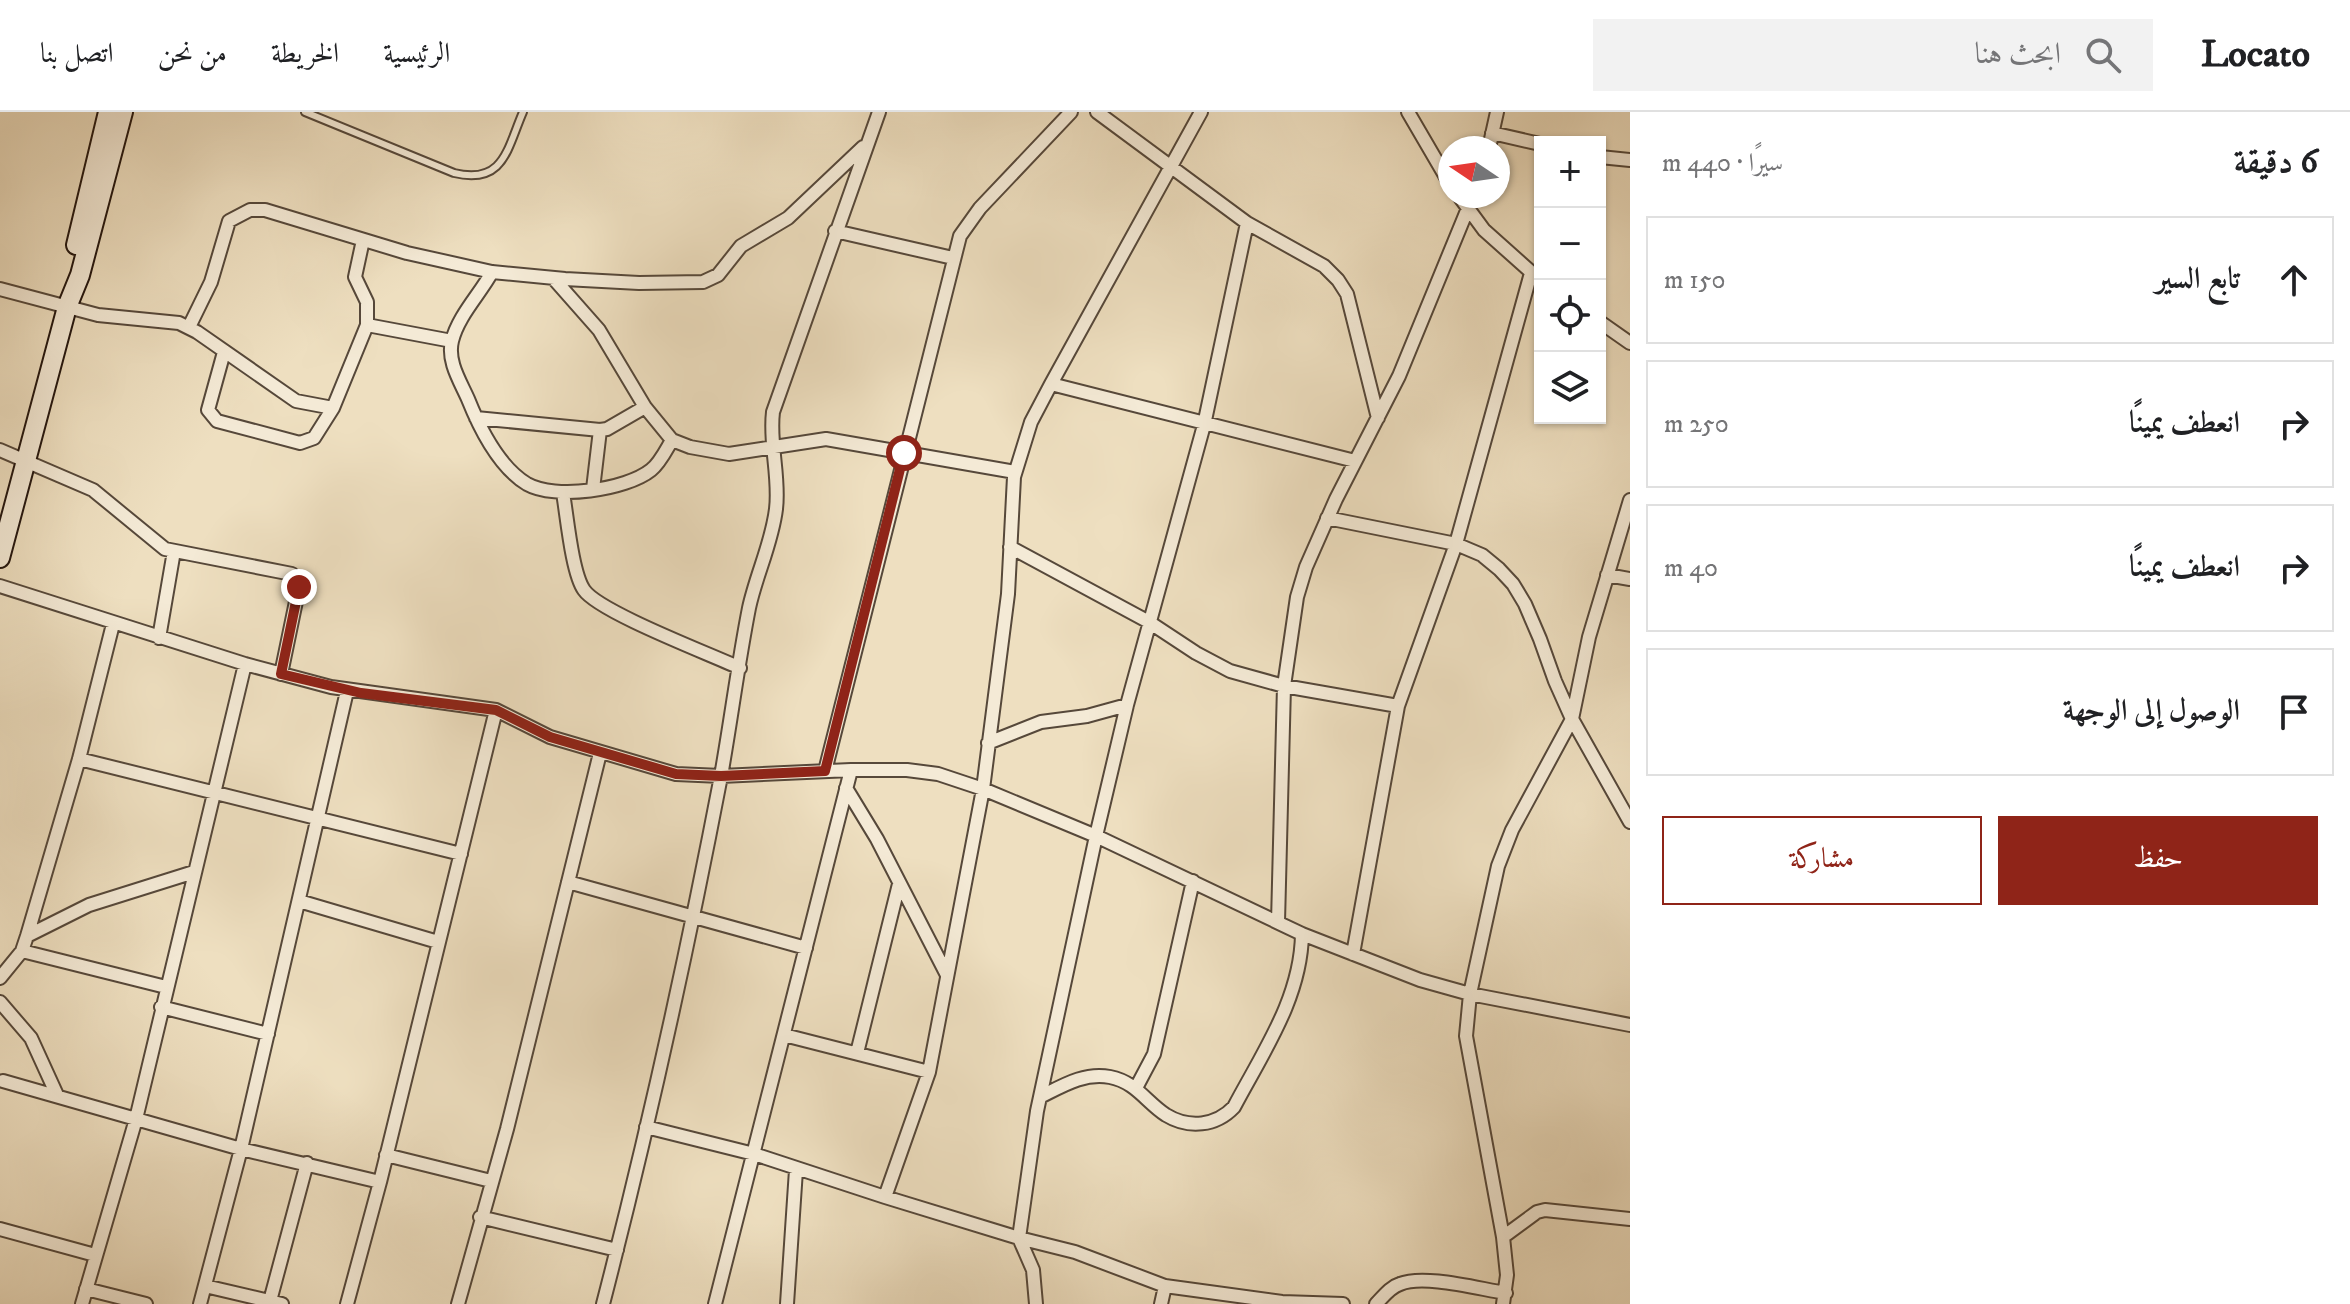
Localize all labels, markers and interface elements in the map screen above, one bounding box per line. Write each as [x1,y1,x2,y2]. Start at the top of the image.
search box [1593,19,2153,91]
text: Locato [2201,31,2310,79]
icon: search [2081,33,2125,77]
text: اتصل بنا [40,36,114,71]
text: من نحن [158,36,227,71]
text: الخريطة [271,36,339,71]
text: الرئيسية [383,36,450,71]
text: ابحث هنا [1975,36,2061,73]
north arrow [1438,136,1510,208]
map controls [1534,136,1606,424]
button: + [1534,136,1606,208]
text: 6 دقيقة [2234,141,2318,183]
text: سيرًا · 440 m [1662,147,1783,180]
button: − [1534,208,1606,280]
icon: ahead [2272,258,2316,302]
text: تابع السير [2155,261,2240,298]
text: 150 m [1664,264,1725,297]
button: locate [1534,280,1606,352]
button: layers [1534,352,1606,424]
icon: right [2272,402,2316,446]
text: انعطف يمينًا [2129,405,2240,442]
text: 250 m [1664,408,1729,441]
route start [886,435,922,471]
icon: right [2272,546,2316,590]
text: انعطف يمينًا [2129,549,2240,586]
text: 40 m [1664,552,1718,585]
route end [281,569,317,605]
icon: arrive [2272,690,2316,734]
text: الوصول إلى الوجهة [2063,693,2240,730]
button: مشاركة [1662,816,1982,905]
button: حفظ [1998,816,2318,905]

